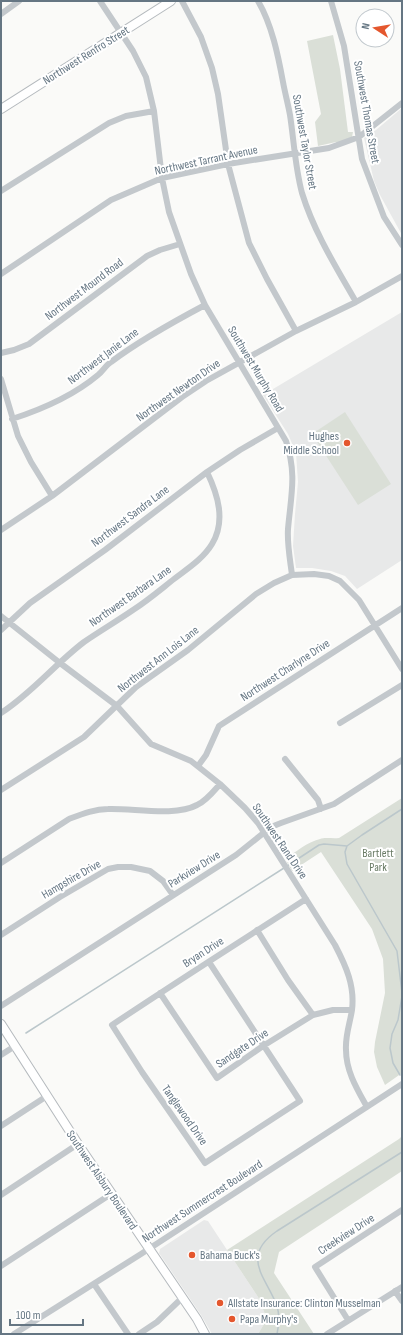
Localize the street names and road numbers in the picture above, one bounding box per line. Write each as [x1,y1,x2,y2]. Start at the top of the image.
street label: Northwest Renfro Street [40,23,133,88]
street label: Southwest Thomas Street [350,60,383,165]
street label: Southwest Taylor Street [289,93,320,191]
street label: Northwest Tarrant Avenue [153,142,259,179]
street label: Northwest Mound Road [42,255,126,324]
street label: Southwest Murphy Road [224,324,287,415]
street label: Northwest Janie Lane [65,325,142,388]
street label: Northwest Newton Drive [133,356,223,425]
street label: Northwest Sandra Lane [88,482,172,551]
street label: Northwest Barbara Lane [86,562,174,630]
street label: Northwest Ann Lois Lane [115,623,202,696]
street label: Northwest Charlyne Drive [238,636,333,705]
street label: Southwest Rand Drive [249,800,311,882]
street label: Parkview Drive [165,847,223,891]
street label: Hampshire Drive [39,856,104,902]
street label: Bryan Drive [180,934,227,971]
street label: Sandgate Drive [213,1025,272,1072]
street label: Tanglewood Drive [158,1082,211,1148]
street label: Southwest Alsbury Boulevard [63,1128,140,1233]
street label: Northwest Summercrest Boulevard [139,1157,265,1246]
street label: Creekview Drive [315,1210,378,1258]

